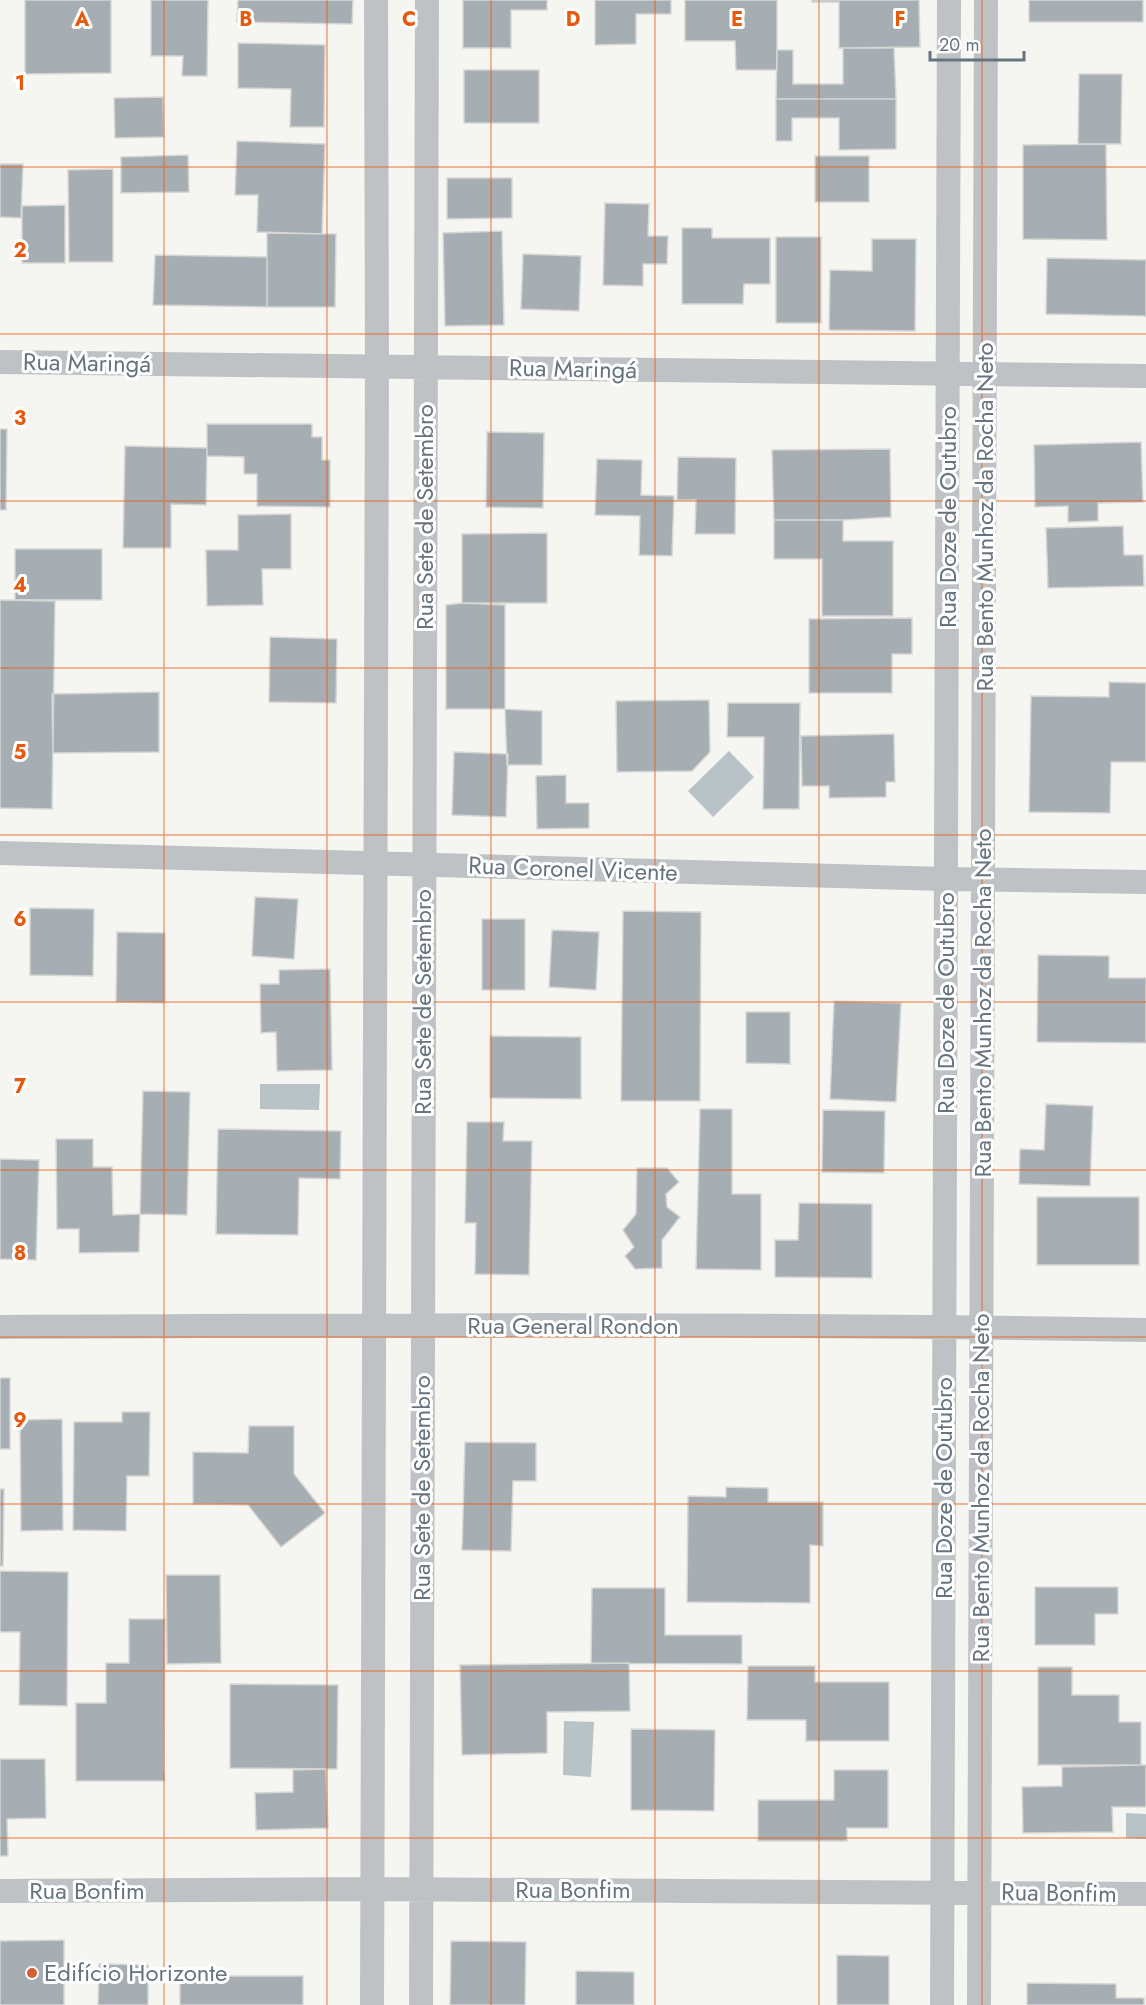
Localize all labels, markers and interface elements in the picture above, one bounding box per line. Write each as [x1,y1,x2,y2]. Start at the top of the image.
text: A [74,5,90,34]
text: B [239,5,253,34]
text: C [402,5,416,34]
text: D [566,5,580,34]
text: E [731,5,743,34]
text: F [894,5,906,34]
scale bar [930,24,1024,62]
text: 20 m [939,32,979,58]
text: 1 [15,69,25,98]
text: 2 [13,236,27,265]
street label: Rua Bento Munhoz da Rocha Neto [967,342,1002,692]
street label: Rua Maringá [23,344,151,381]
street label: Rua Maringá [509,350,637,387]
text: 3 [14,404,26,433]
street label: Rua Sete de Setembro [407,404,442,630]
street label: Rua Doze de Outubro [930,406,965,628]
text: 4 [13,571,27,600]
text: 5 [14,738,27,767]
street label: Rua Bento Munhoz da Rocha Neto [965,828,1000,1178]
street label: Rua Coronel Vicente [468,847,678,890]
street label: Rua Sete de Setembro [405,889,440,1115]
street label: Rua Doze de Outubro [928,892,963,1114]
text: 6 [13,905,27,934]
text: 7 [14,1072,27,1101]
text: 8 [14,1239,26,1268]
street label: Rua General Rondon [467,1308,679,1343]
street label: Rua Bento Munhoz da Rocha Neto [963,1313,998,1663]
street label: Rua Sete de Setembro [404,1375,439,1601]
street label: Rua Doze de Outubro [926,1377,961,1599]
text: 9 [13,1406,27,1435]
street label: Rua Bonfim [515,1872,631,1907]
street label: Rua Bonfim [29,1873,145,1908]
street label: Rua Bonfim [1001,1874,1117,1911]
place label: Edifício Horizonte [44,1955,227,1990]
marker: Edifício Horizonte [25,1966,39,1980]

